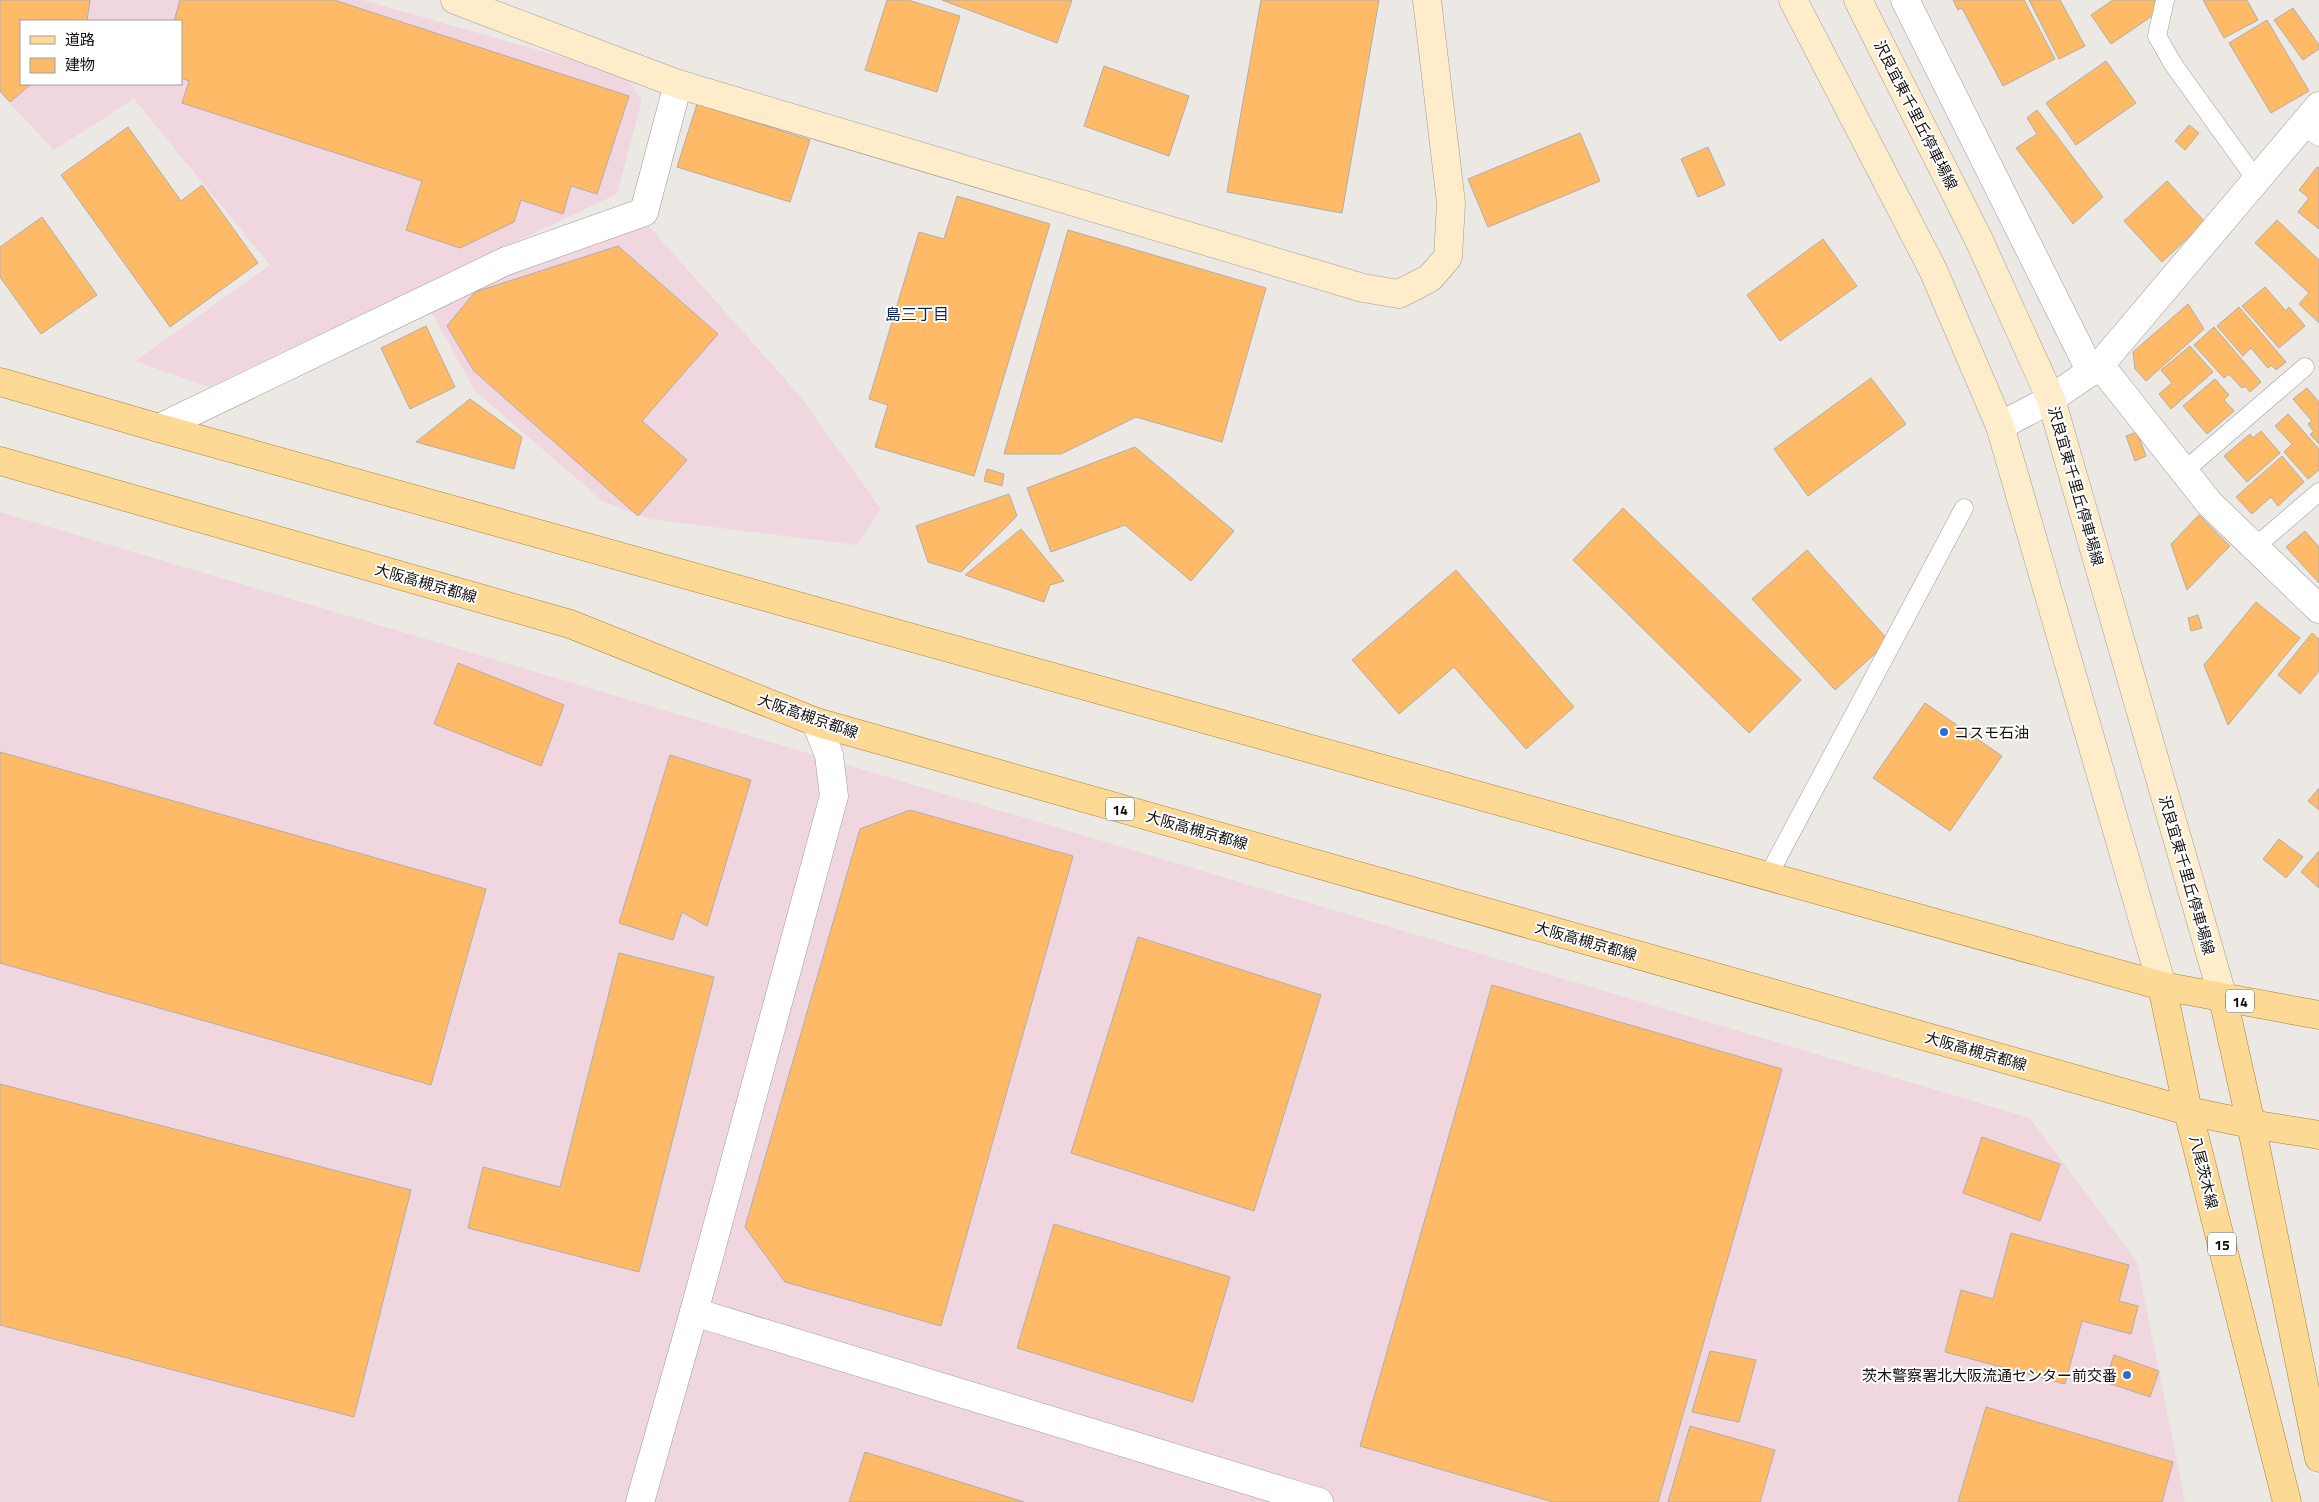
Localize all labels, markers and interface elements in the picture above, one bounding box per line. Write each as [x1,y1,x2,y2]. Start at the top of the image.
legend [20,20,182,85]
text: 道路 [65,28,95,51]
street label: 沢良宜東千里丘停車場線 [1868,36,1964,194]
text: 建物 [65,53,95,76]
district label: 島三丁目 [885,302,949,326]
street label: 沢良宜東千里丘停車場線 [2042,404,2110,568]
street label: 大阪高槻京都線 [372,557,480,609]
street label: 大阪高槻京都線 [755,688,861,744]
place label: コスモ石油 [1954,721,2029,744]
marker: コスモ石油 [1938,726,1950,738]
street label: 沢良宜東千里丘停車場線 [2153,793,2221,957]
road number: 14 [1106,798,1134,821]
street label: 大阪高槻京都線 [1143,804,1251,856]
street label: 大阪高槻京都線 [1532,915,1640,967]
road number: 14 [2226,989,2254,1012]
street label: 大阪高槻京都線 [1922,1025,2030,1077]
street label: 八尾茨木線 [2184,1133,2224,1211]
road number: 15 [2208,1232,2236,1256]
place label: 茨木警察署北大阪流通センター前交番 [1862,1364,2117,1387]
marker: 茨木警察署北大阪流通センター前交番 [2121,1369,2133,1381]

